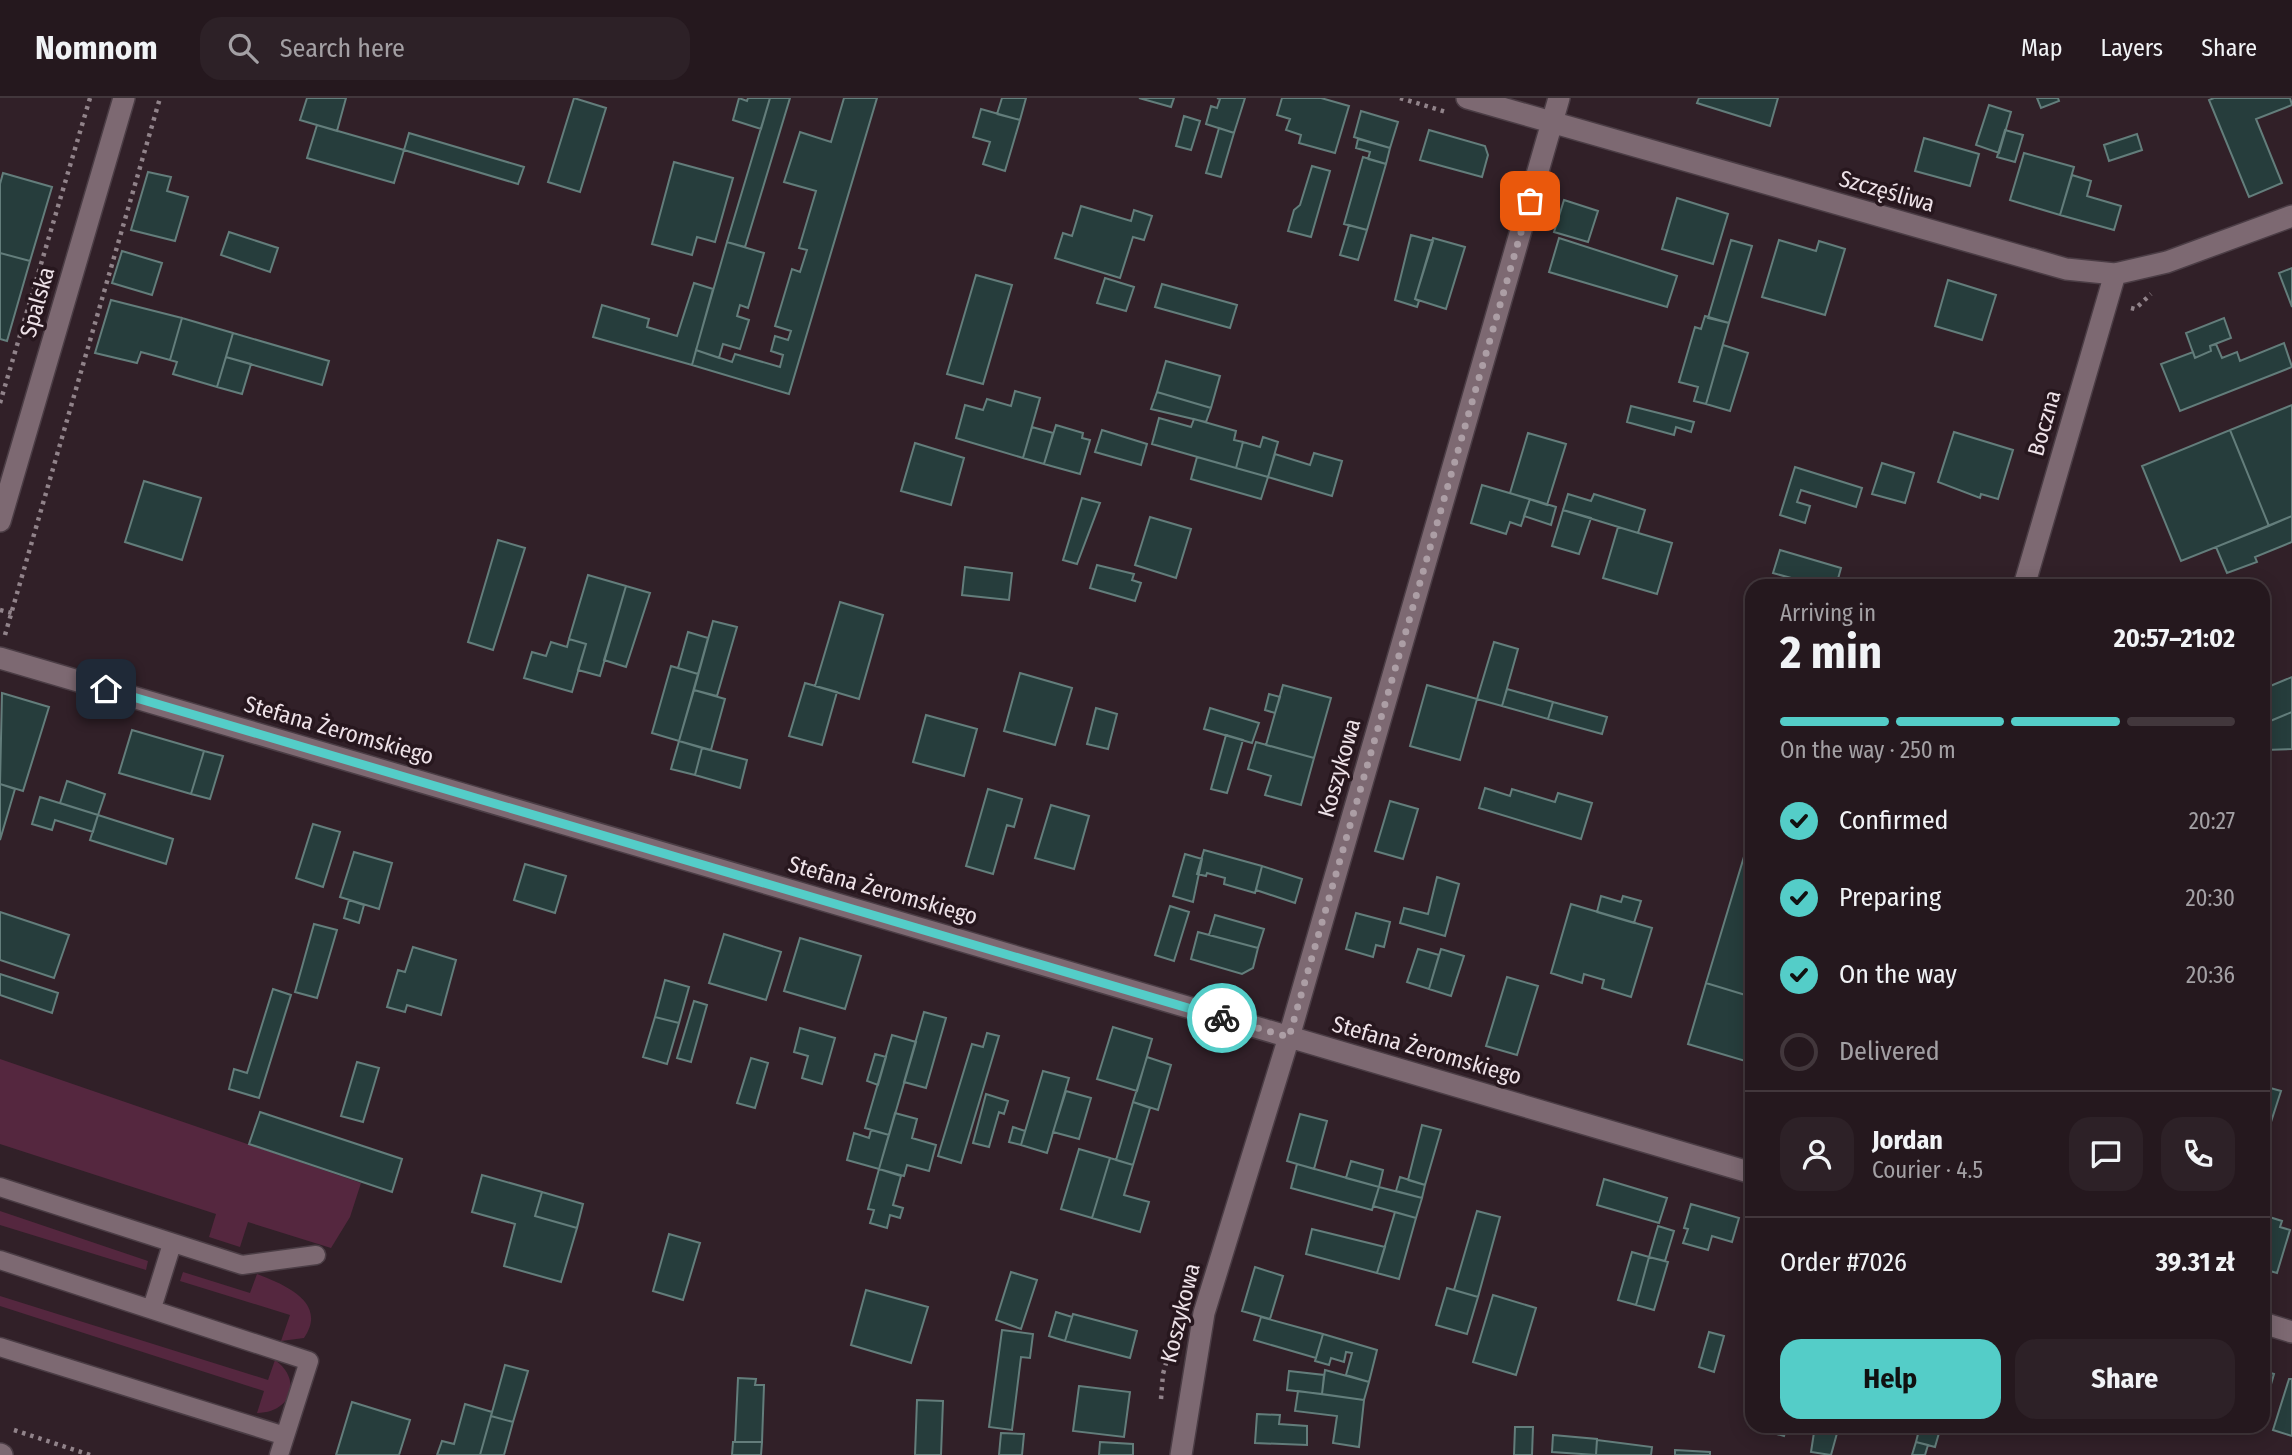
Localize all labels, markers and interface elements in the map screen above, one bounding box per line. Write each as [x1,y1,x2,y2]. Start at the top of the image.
search box [200,17,690,80]
text: Nomnom [35,28,158,68]
icon: search [224,29,262,67]
text: Search here [280,33,405,64]
text: Map [2021,34,2063,62]
text: Layers [2101,34,2163,62]
text: Share [2201,34,2257,62]
street label: Szczęśliwa [1836,164,1938,218]
pin [1500,171,1560,231]
icon: bag [1511,182,1549,220]
street label: Spalska [14,264,60,340]
street label: Boczna [2021,387,2067,459]
text: Arriving in [1780,599,1876,627]
text: 20:57–21:02 [2114,623,2235,654]
text: 2 min [1780,625,1882,680]
pin [76,659,136,719]
icon: home [87,670,125,708]
street label: Stefana Żeromskiego [241,690,437,770]
street label: Koszykowa [1312,715,1366,821]
text: On the way · 250 m [1780,736,1956,764]
icon: check [1780,802,1818,840]
text: Confirmed [1839,805,1949,836]
text: 20:27 [2189,807,2235,835]
street label: Stefana Żeromskiego [785,850,981,930]
icon: check [1780,879,1818,917]
text: Preparing [1839,882,1941,913]
text: 20:30 [2185,884,2235,912]
icon: check [1780,956,1818,994]
text: On the way [1839,959,1957,990]
text: 20:36 [2186,961,2235,989]
courier [1187,983,1257,1053]
icon: bike [1203,999,1241,1037]
street label: Stefana Żeromskiego [1329,1010,1525,1090]
text: Delivered [1839,1036,1940,1067]
button: person [1780,1117,1854,1191]
button: chat [2069,1117,2143,1191]
button: phone [2161,1117,2235,1191]
text: Jordan [1872,1125,1943,1156]
text: Courier · 4.5 [1872,1156,1983,1184]
text: Order #7026 [1780,1247,1907,1278]
text: 39.31 zł [2156,1247,2235,1278]
street label: Koszykowa [1154,1260,1206,1366]
button: Help [1780,1339,2001,1419]
button: Share [2015,1339,2235,1419]

